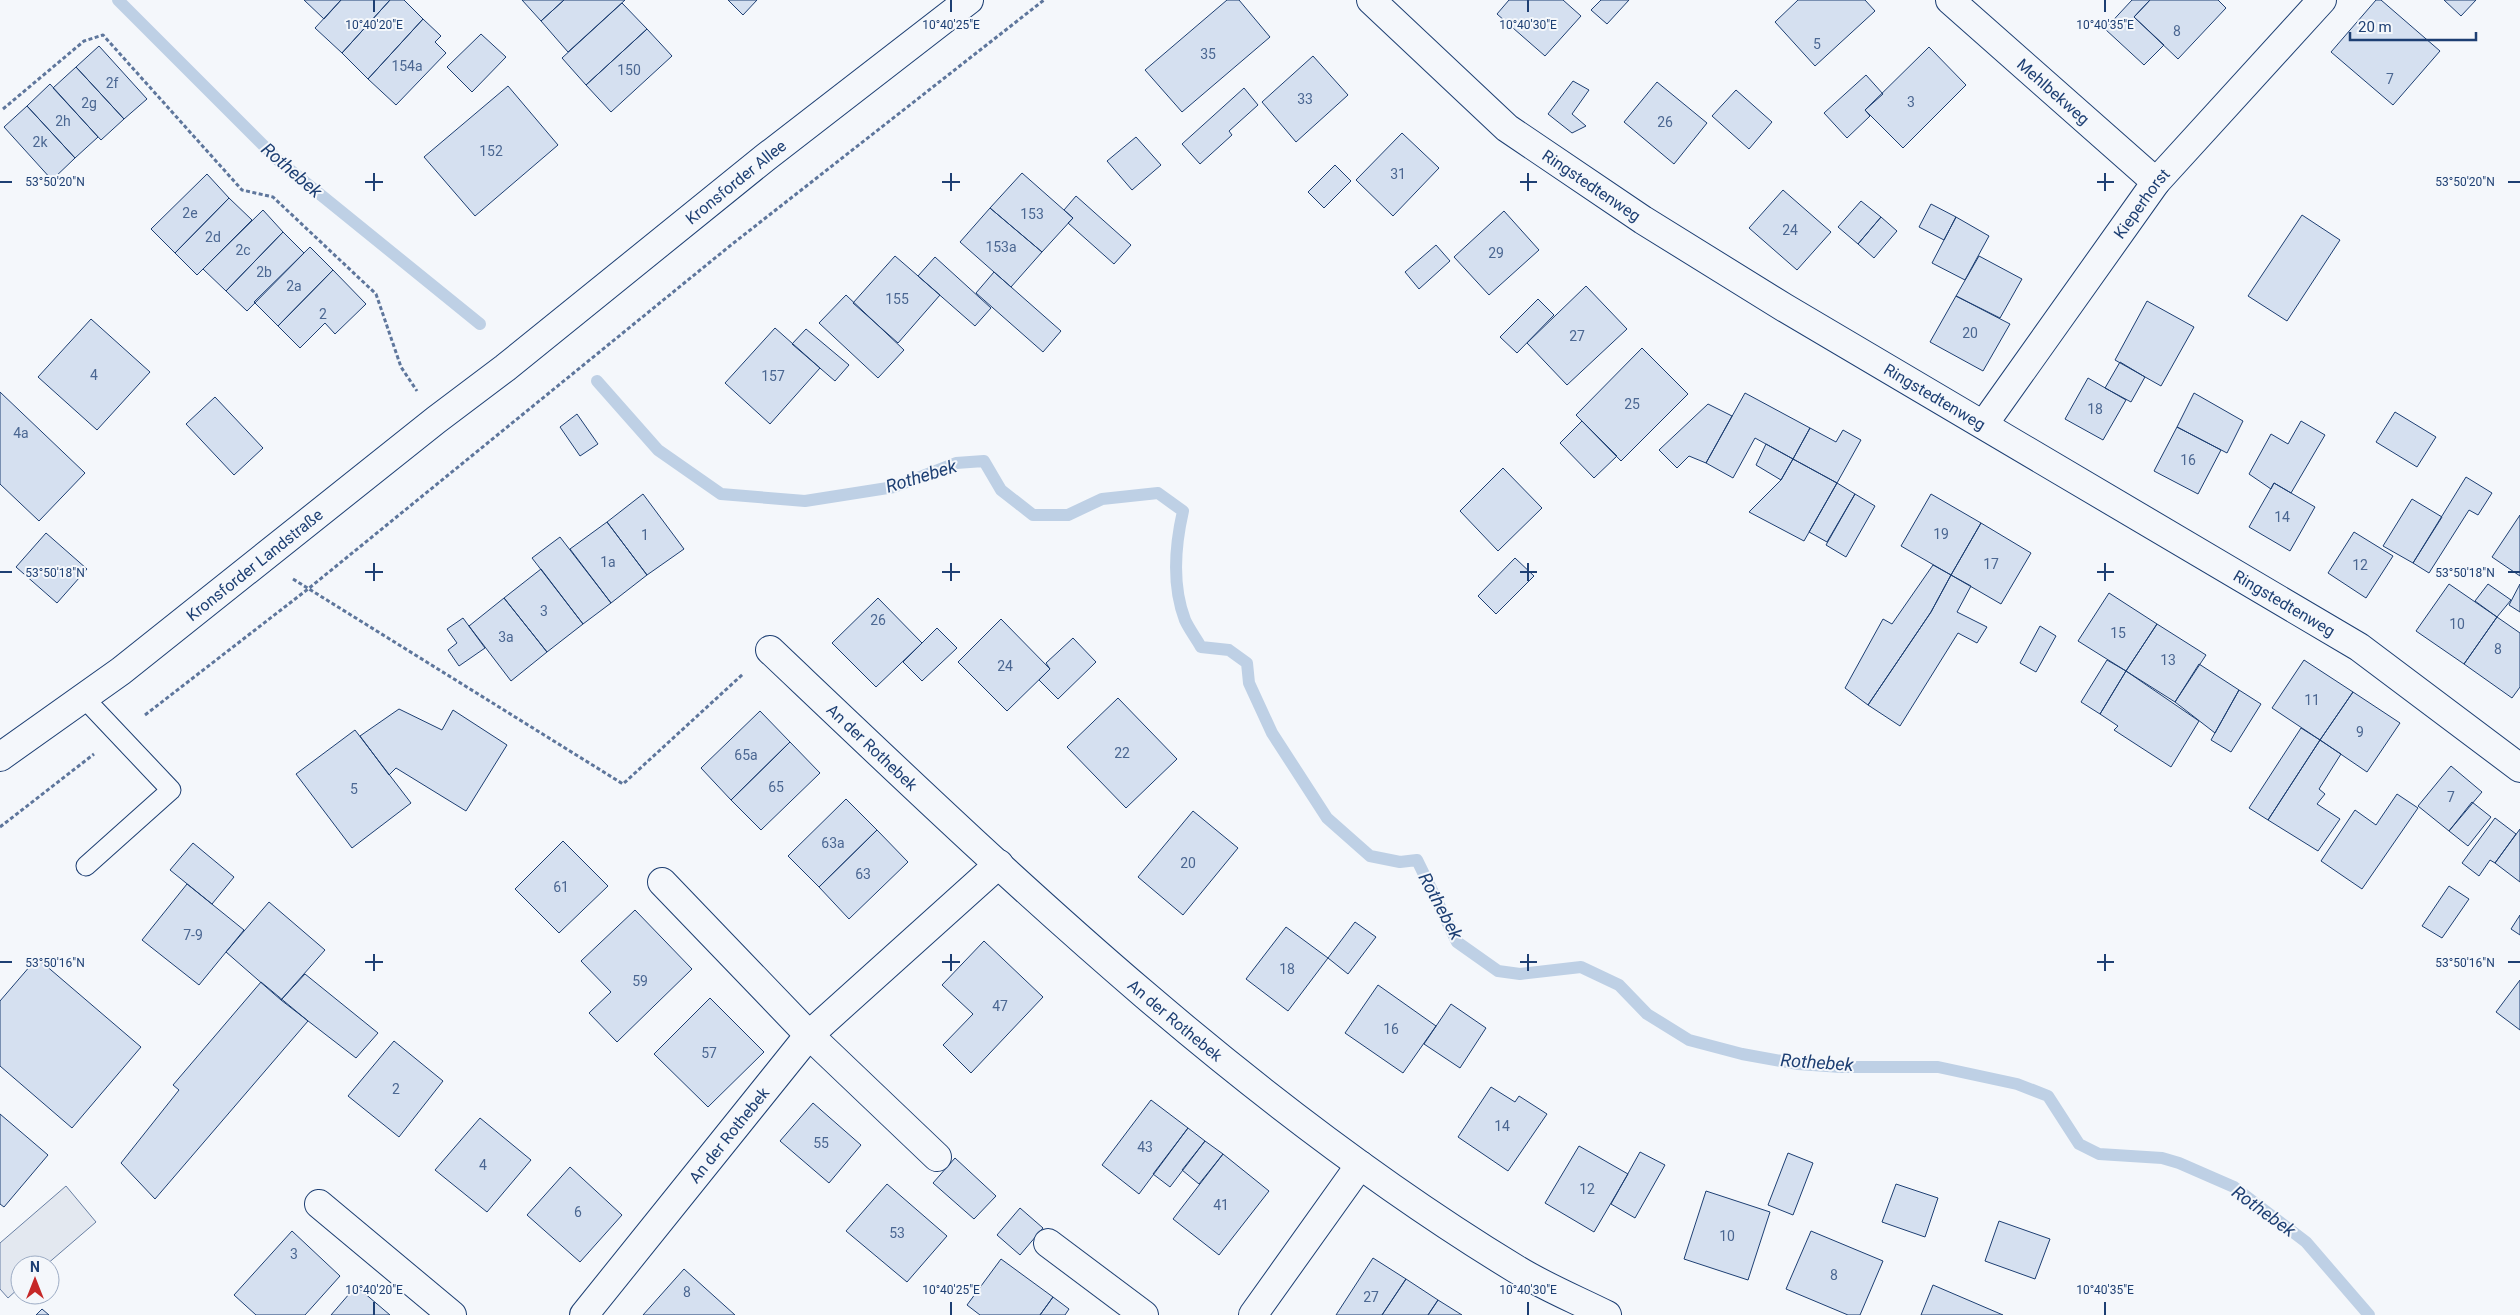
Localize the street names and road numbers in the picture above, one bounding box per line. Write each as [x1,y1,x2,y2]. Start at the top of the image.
street label: Mehlbekweg [2013,54,2094,128]
street label: Kronsforder Allee [681,136,790,228]
street label: Ringstedtenweg [1539,145,1644,225]
street label: Kieperhorst [2109,164,2173,242]
street label: Ringstedtenweg [1881,359,1989,434]
street label: Kronsforder Landstraße [182,505,326,625]
street label: Ringstedtenweg [2230,566,2339,640]
street label: An der Rothebek [823,700,922,795]
street label: An der Rothebek [1124,975,1227,1066]
street label: An der Rothebek [685,1083,773,1187]

